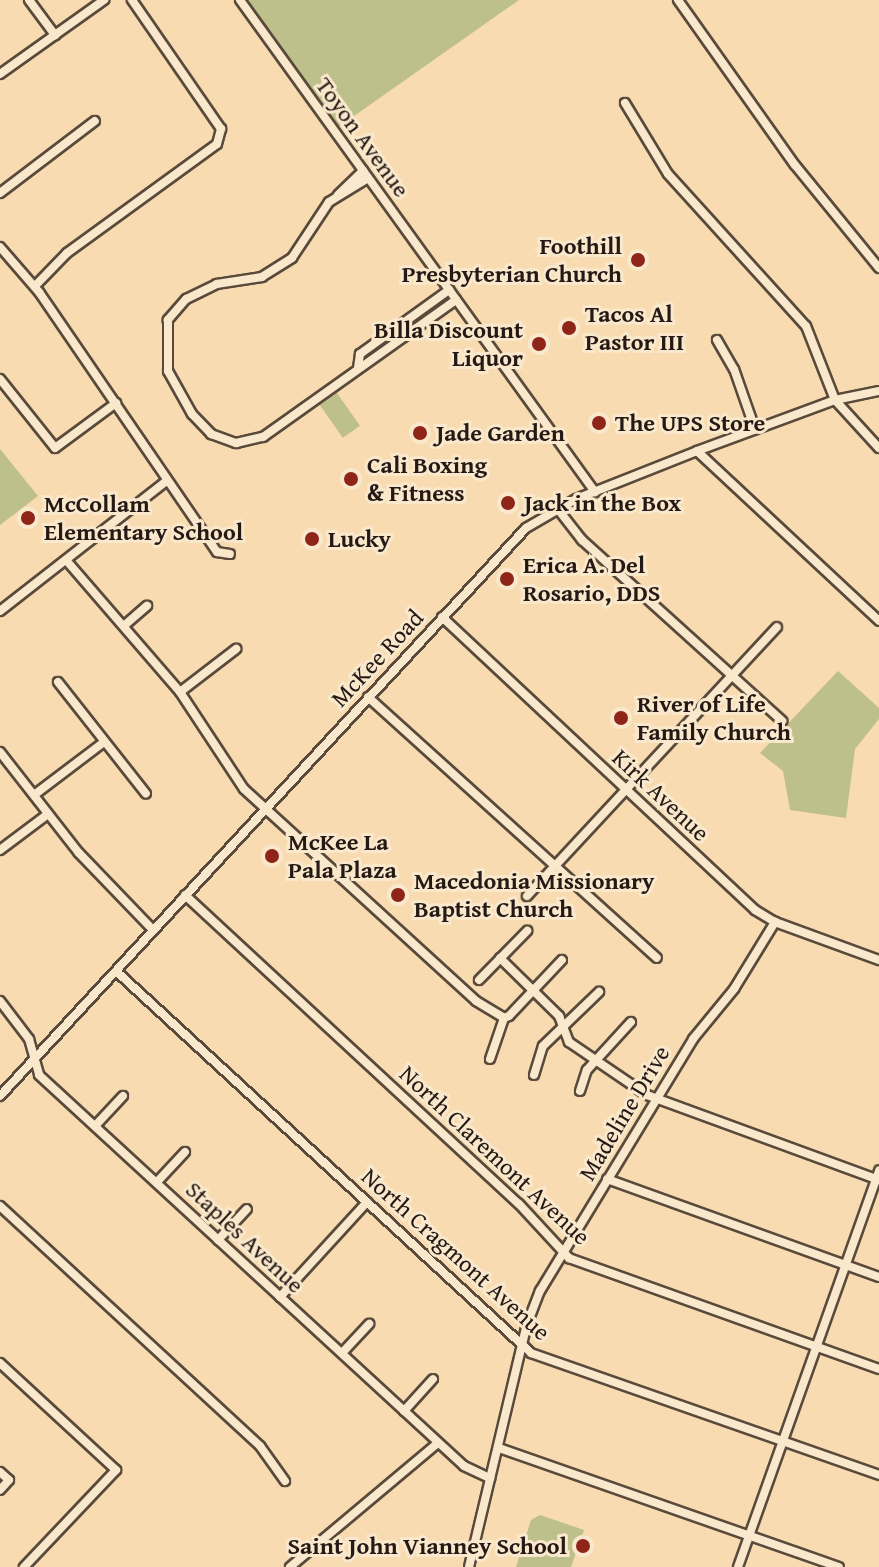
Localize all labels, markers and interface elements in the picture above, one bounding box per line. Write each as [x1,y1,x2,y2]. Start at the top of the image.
street label: Toyon Avenue [310,72,416,202]
place label: Foothill Presbyterian Church [402,232,622,288]
marker: Foothill Presbyterian Church [629,251,647,269]
place label: Tacos Al Pastor III [585,300,684,356]
place label: Billa Discount Liquor [374,316,523,372]
marker: Tacos Al Pastor III [560,319,578,337]
marker: Billa Discount Liquor [530,335,548,353]
place label: The UPS Store [615,409,765,437]
marker: The UPS Store [590,414,608,432]
place label: Jade Garden [436,419,565,447]
marker: Jade Garden [411,424,429,442]
place label: Cali Boxing & Fitness [367,451,487,507]
marker: Cali Boxing & Fitness [342,470,360,488]
place label: Jack in the Box [524,489,681,517]
place label: McCollam Elementary School [44,490,243,546]
marker: Jack in the Box [499,494,517,512]
marker: McCollam Elementary School [19,509,37,527]
place label: Lucky [328,525,391,553]
marker: Lucky [303,530,321,548]
place label: Erica A. Del Rosario, DDS [523,551,660,607]
marker: Erica A. Del Rosario, DDS [498,570,516,588]
street label: McKee Road [325,603,429,713]
place label: River of Life Family Church [637,690,791,746]
marker: River of Life Family Church [612,709,630,727]
street label: Kirk Avenue [607,743,715,847]
place label: McKee La Pala Plaza [288,828,397,884]
marker: McKee La Pala Plaza [263,847,281,865]
place label: Macedonia Missionary Baptist Church [414,867,654,923]
marker: Macedonia Missionary Baptist Church [389,886,407,904]
street label: Madeline Drive [572,1040,676,1186]
street label: North Claremont Avenue [394,1059,596,1251]
street label: North Cragmont Avenue [356,1162,556,1346]
street label: Staples Avenue [180,1175,310,1299]
place label: Saint John Vianney School [287,1532,567,1560]
marker: Saint John Vianney School [574,1537,592,1555]

